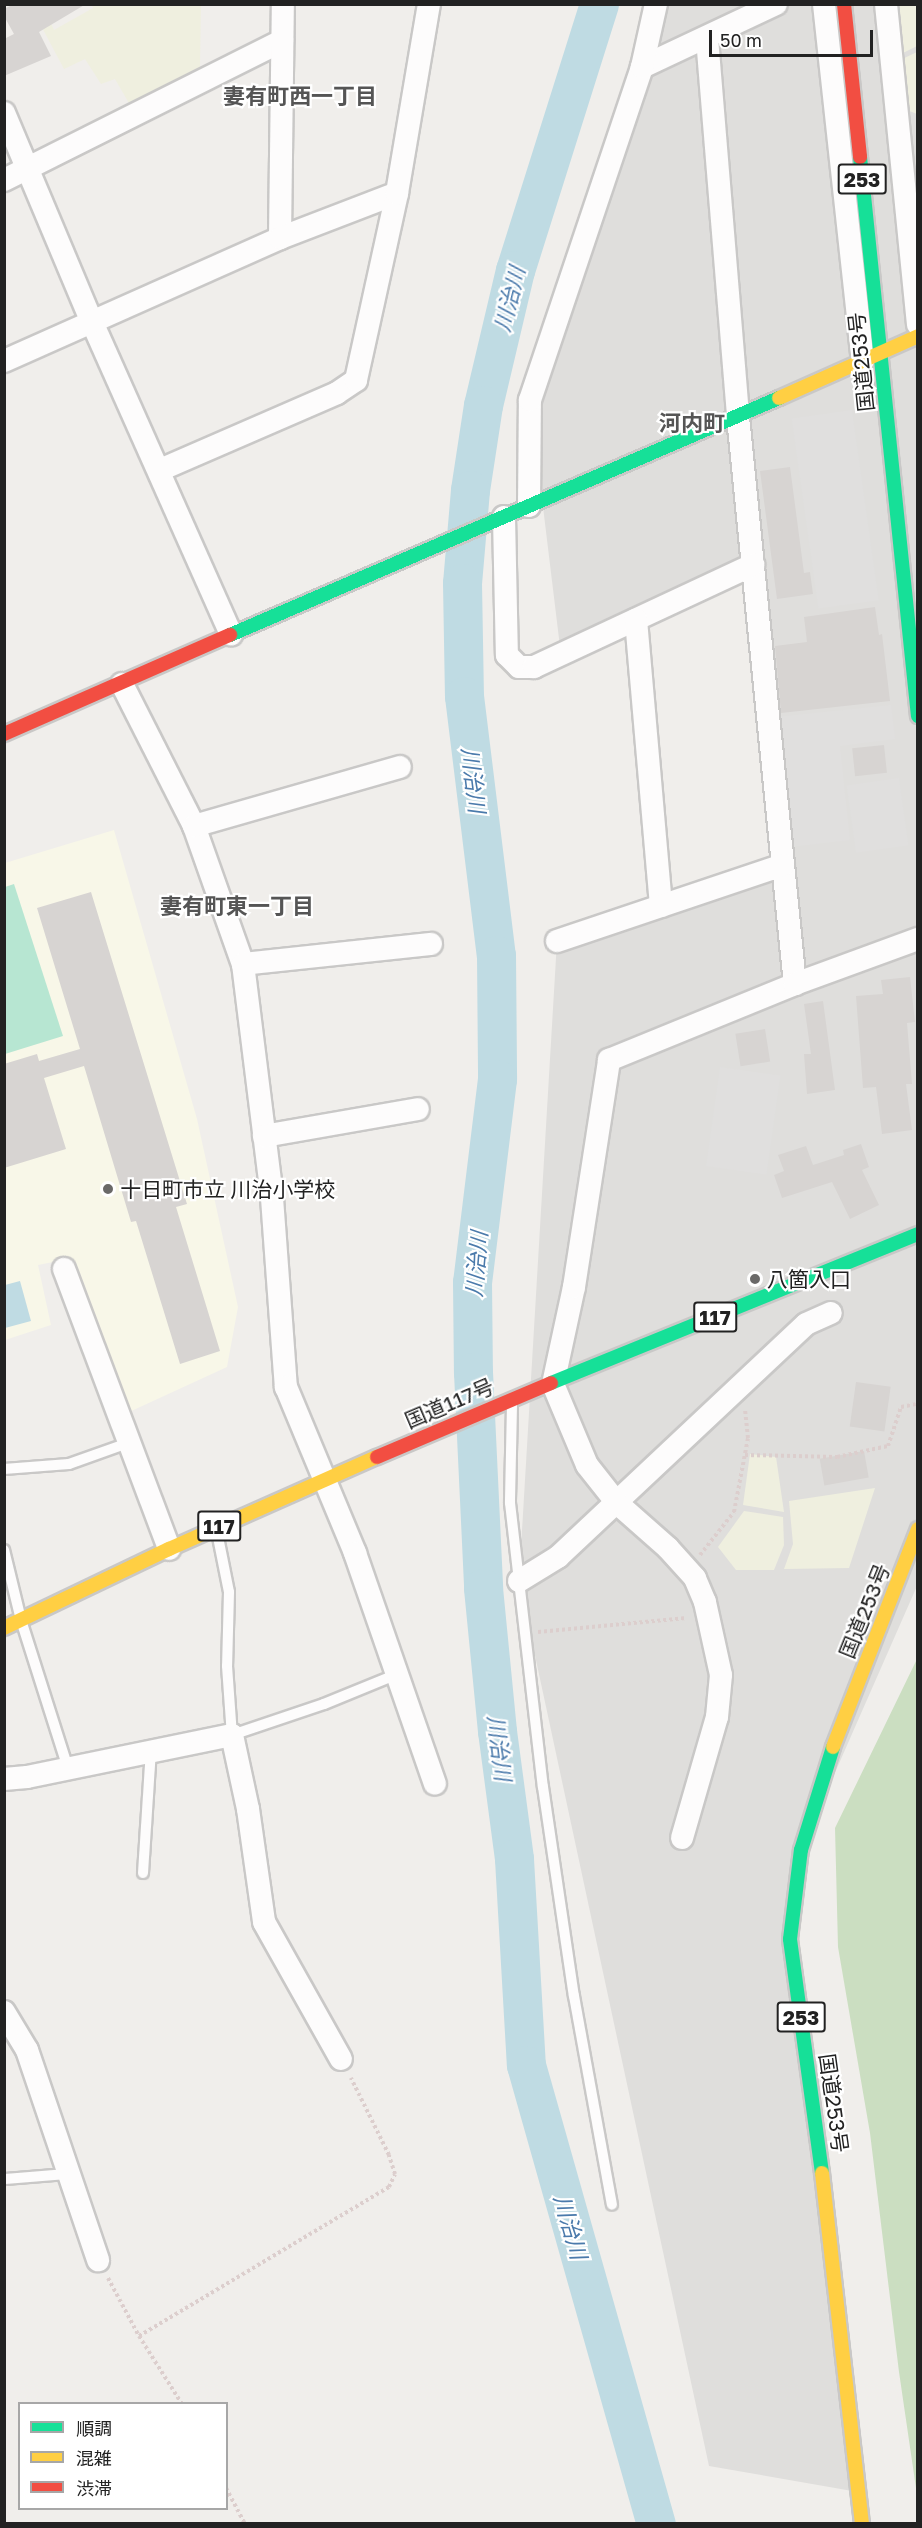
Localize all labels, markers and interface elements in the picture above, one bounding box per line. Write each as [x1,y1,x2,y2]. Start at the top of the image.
scale bar [712,18,876,56]
text: 50 m [720,29,762,51]
district label: 妻有町西一丁目 [223,83,377,109]
road number: 253 [836,162,888,196]
water label: 川治川 [488,264,530,334]
street label: 国道253号 [843,311,879,413]
district label: 河内町 [659,410,725,436]
water label: 川治川 [457,746,491,814]
district label: 妻有町東一丁目 [160,893,314,919]
place label: 十日町市立 川治小学校 [120,1176,335,1202]
marker: 十日町市立 川治小学校 [101,1182,115,1196]
water label: 川治川 [460,1230,492,1298]
place label: 八箇入口 [767,1266,851,1292]
marker: 八箇入口 [748,1272,762,1286]
road number: 117 [692,1300,738,1334]
street label: 国道117号 [401,1373,497,1433]
road number: 117 [196,1509,242,1543]
street label: 国道253号 [834,1560,894,1662]
water label: 川治川 [483,1714,517,1782]
road number: 253 [776,2000,826,2034]
street label: 国道253号 [815,2052,853,2154]
water label: 川治川 [549,2192,593,2262]
legend [18,2402,228,2510]
text: 順調 [76,2417,112,2439]
text: 混雑 [76,2447,112,2469]
text: 渋滞 [76,2477,112,2499]

